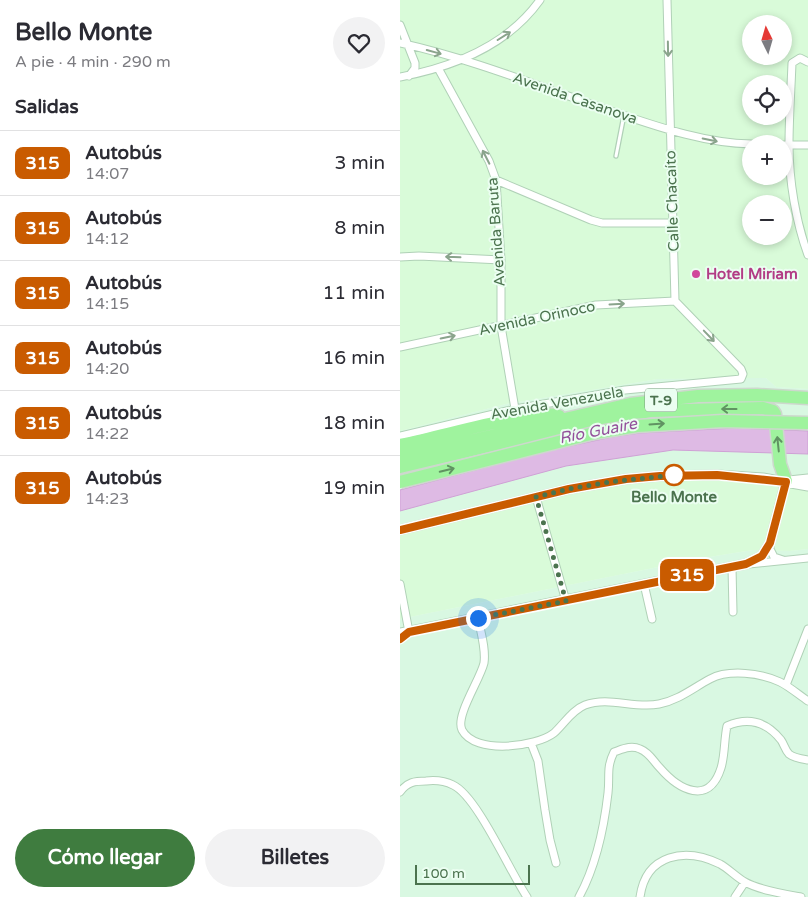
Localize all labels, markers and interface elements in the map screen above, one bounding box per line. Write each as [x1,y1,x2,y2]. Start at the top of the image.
north arrow [742,15,792,65]
map controls [742,15,792,245]
button: heart [333,17,385,69]
text: Bello Monte [15,18,152,47]
one-way arrow [496,31,510,41]
one-way arrow [663,40,673,56]
one-way arrow [426,48,442,57]
text: A pie · 4 min · 290 m [15,52,171,72]
street label: Avenida Casanova [510,68,640,128]
button: locate [742,75,792,125]
text: Salidas [15,96,79,118]
one-way arrow [702,135,718,145]
button: + [742,135,792,185]
text: Autobús [85,142,162,164]
one-way arrow [481,150,490,165]
street label: Calle Chacaíto [661,150,683,252]
text: 315 [26,152,59,174]
text: 3 min [334,152,385,174]
text: 14:07 [85,164,129,184]
street label: Avenida Baruta [483,177,509,287]
button: − [742,195,792,245]
text: Autobús [85,207,162,229]
text: 315 [26,217,59,239]
text: 8 min [334,217,385,239]
text: 14:12 [85,229,129,249]
one-way arrow [445,252,461,261]
place label: Hotel Miriam [706,265,798,283]
marker: Hotel Miriam [690,268,702,280]
text: Autobús [85,272,162,294]
text: 315 [26,282,59,304]
text: 11 min [322,282,385,304]
text: 14:15 [85,294,129,314]
street label: Avenida Orinoco [477,297,597,339]
one-way arrow [609,300,625,309]
one-way arrow [703,330,715,342]
one-way arrow [439,332,455,341]
text: Autobús [85,337,162,359]
text: 315 [26,347,59,369]
text: 16 min [322,347,385,369]
text: 14:20 [85,359,129,379]
street label: Avenida Venezuela [489,382,625,424]
road number: T-9 [645,388,677,412]
text: Autobús [85,402,162,424]
one-way arrow [721,404,738,414]
text: 315 [26,412,59,434]
text: 18 min [322,412,385,434]
water label: Río Guaire [557,413,640,448]
one-way arrow [649,420,665,429]
text: 14:22 [85,424,129,444]
one-way arrow [773,437,783,453]
marker: Bello Monte [663,464,685,486]
one-way arrow [439,465,455,474]
text: Autobús [85,467,162,489]
text: 315 [26,477,59,499]
text: 19 min [322,477,385,499]
place label: Bello Monte [631,488,717,506]
text: 14:23 [85,489,129,509]
line badge: 315 [658,559,716,591]
text: 315 [670,564,704,586]
your location [466,606,491,631]
button: Cómo llegar [15,829,195,887]
button: Billetes [205,829,385,887]
scale bar [415,862,530,885]
text: 100 m [422,865,465,882]

